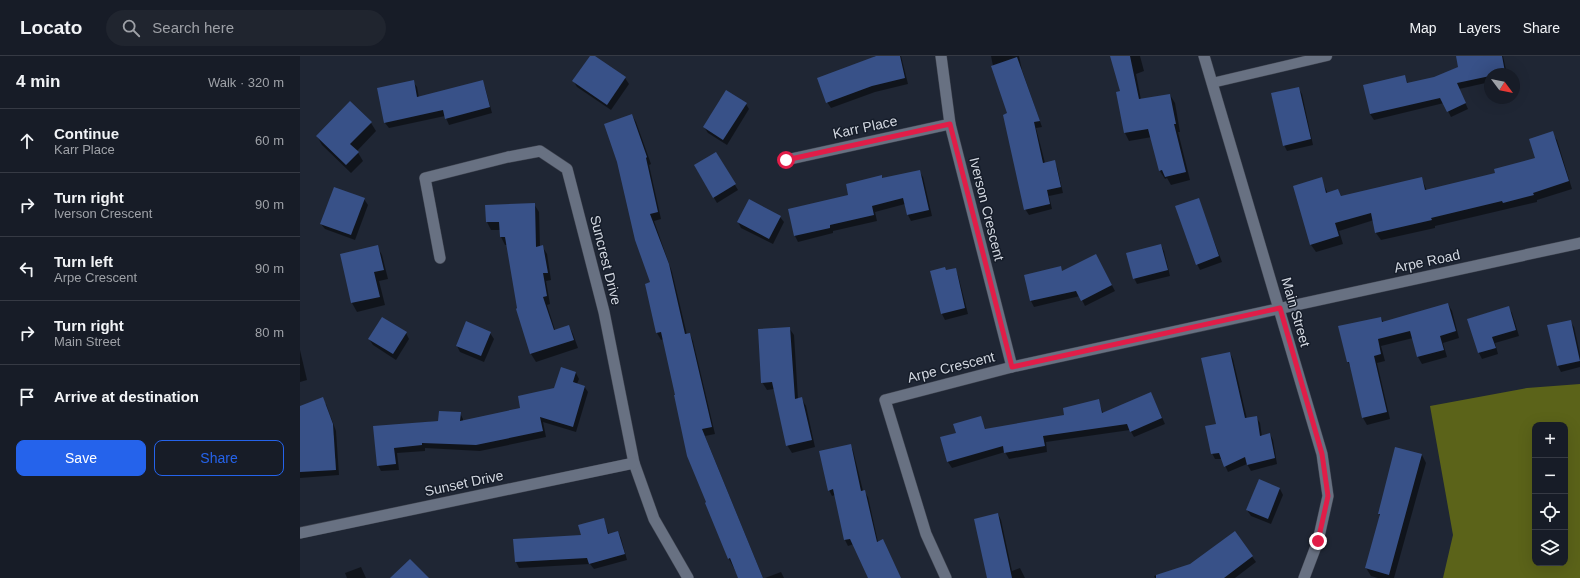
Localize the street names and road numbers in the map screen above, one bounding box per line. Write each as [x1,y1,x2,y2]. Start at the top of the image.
street label: Karr Place [831,112,899,142]
street label: Iverson Crescent [966,156,1008,262]
street label: Suncrest Drive [587,214,625,307]
street label: Arpe Road [1393,246,1461,276]
street label: Main Street [1278,275,1314,349]
street label: Arpe Crescent [906,348,996,386]
street label: Sunset Drive [423,467,505,499]

